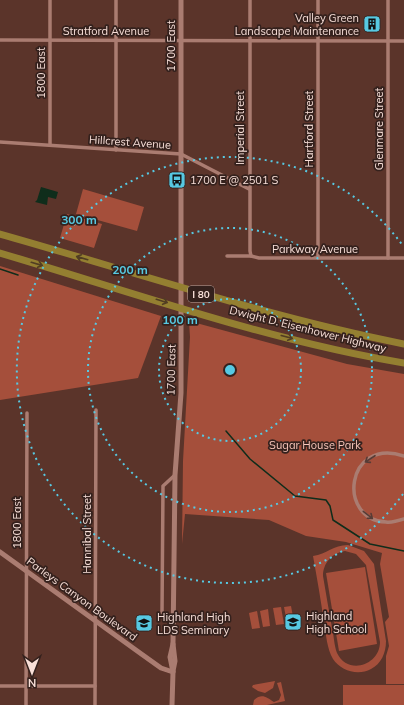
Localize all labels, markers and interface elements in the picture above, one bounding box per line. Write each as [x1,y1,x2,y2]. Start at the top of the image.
place label: Valley Green Landscape Maintenance [235,11,359,38]
building icon: Valley Green Landscape Maintenance [362,14,382,34]
street label: 1700 East [164,20,178,72]
street label: Stratford Avenue [63,24,149,38]
street label: 1800 East [34,47,48,99]
street label: Glenmare Street [372,88,386,170]
street label: Hartford Street [302,90,316,167]
street label: Imperial Street [233,91,247,165]
street label: Hillcrest Avenue [89,132,171,152]
bus stop icon: 1700 E @ 2501 S [167,170,187,190]
place label: 1700 E @ 2501 S [190,173,278,187]
text: 300 m [61,212,97,227]
street label: Parkway Avenue [272,242,358,256]
one-way arrow [76,254,89,261]
one-way arrow [31,261,44,268]
text: 200 m [112,262,148,277]
road number: I 80 [188,286,214,302]
one-way arrow [155,298,168,305]
street label: Dwight D. Eisenhower Highway [228,303,388,355]
text: 100 m [162,312,198,327]
one-way arrow [280,334,293,341]
street label: 1700 East [164,344,178,396]
centre of rings [223,363,237,377]
park label: Sugar House Park [269,438,361,452]
one-way arrow [364,455,376,463]
street label: Hannibal Street [80,494,94,574]
street label: 1800 East [10,497,24,549]
one-way arrow [362,510,373,519]
street label: Parleys Canyon Boulevard [24,554,140,644]
place label: Highland High School [306,609,367,636]
place label: Highland High LDS Seminary [157,610,230,637]
school or university icon: Highland High School [283,612,303,632]
school or university icon: Highland High LDS Seminary [134,613,154,633]
north arrow [12,653,52,693]
text: N [28,676,36,690]

